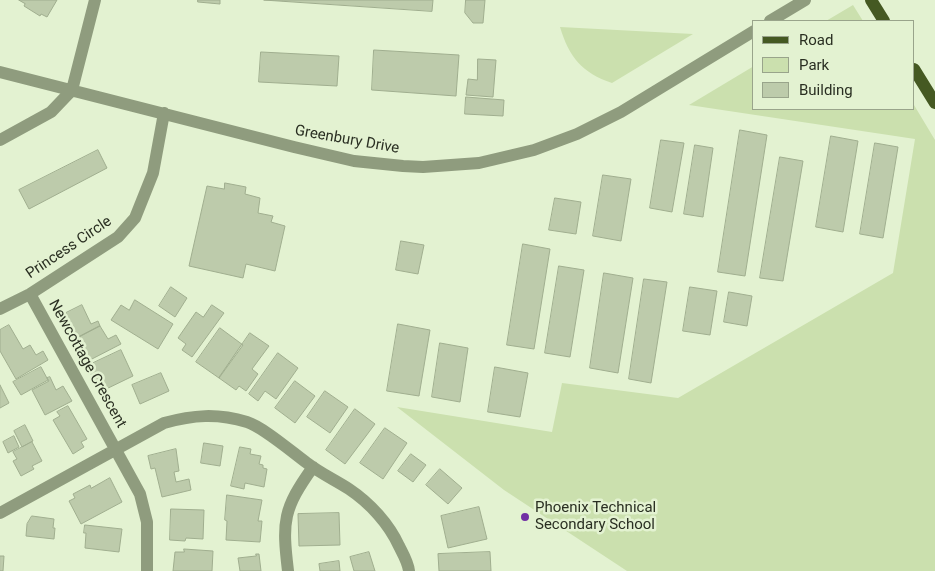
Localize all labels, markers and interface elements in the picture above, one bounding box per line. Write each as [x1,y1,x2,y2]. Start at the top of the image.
legend [752,20,915,110]
text: Road [799,31,833,49]
text: Park [799,56,829,74]
text: Building [799,81,853,99]
street label: Greenbury Drive [293,122,401,158]
street label: Princess Circle [23,213,115,283]
street label: Newcottage Crescent [44,297,130,431]
place label: Phoenix Technical Secondary School [535,499,656,534]
marker: Phoenix Technical Secondary School [519,511,531,523]

